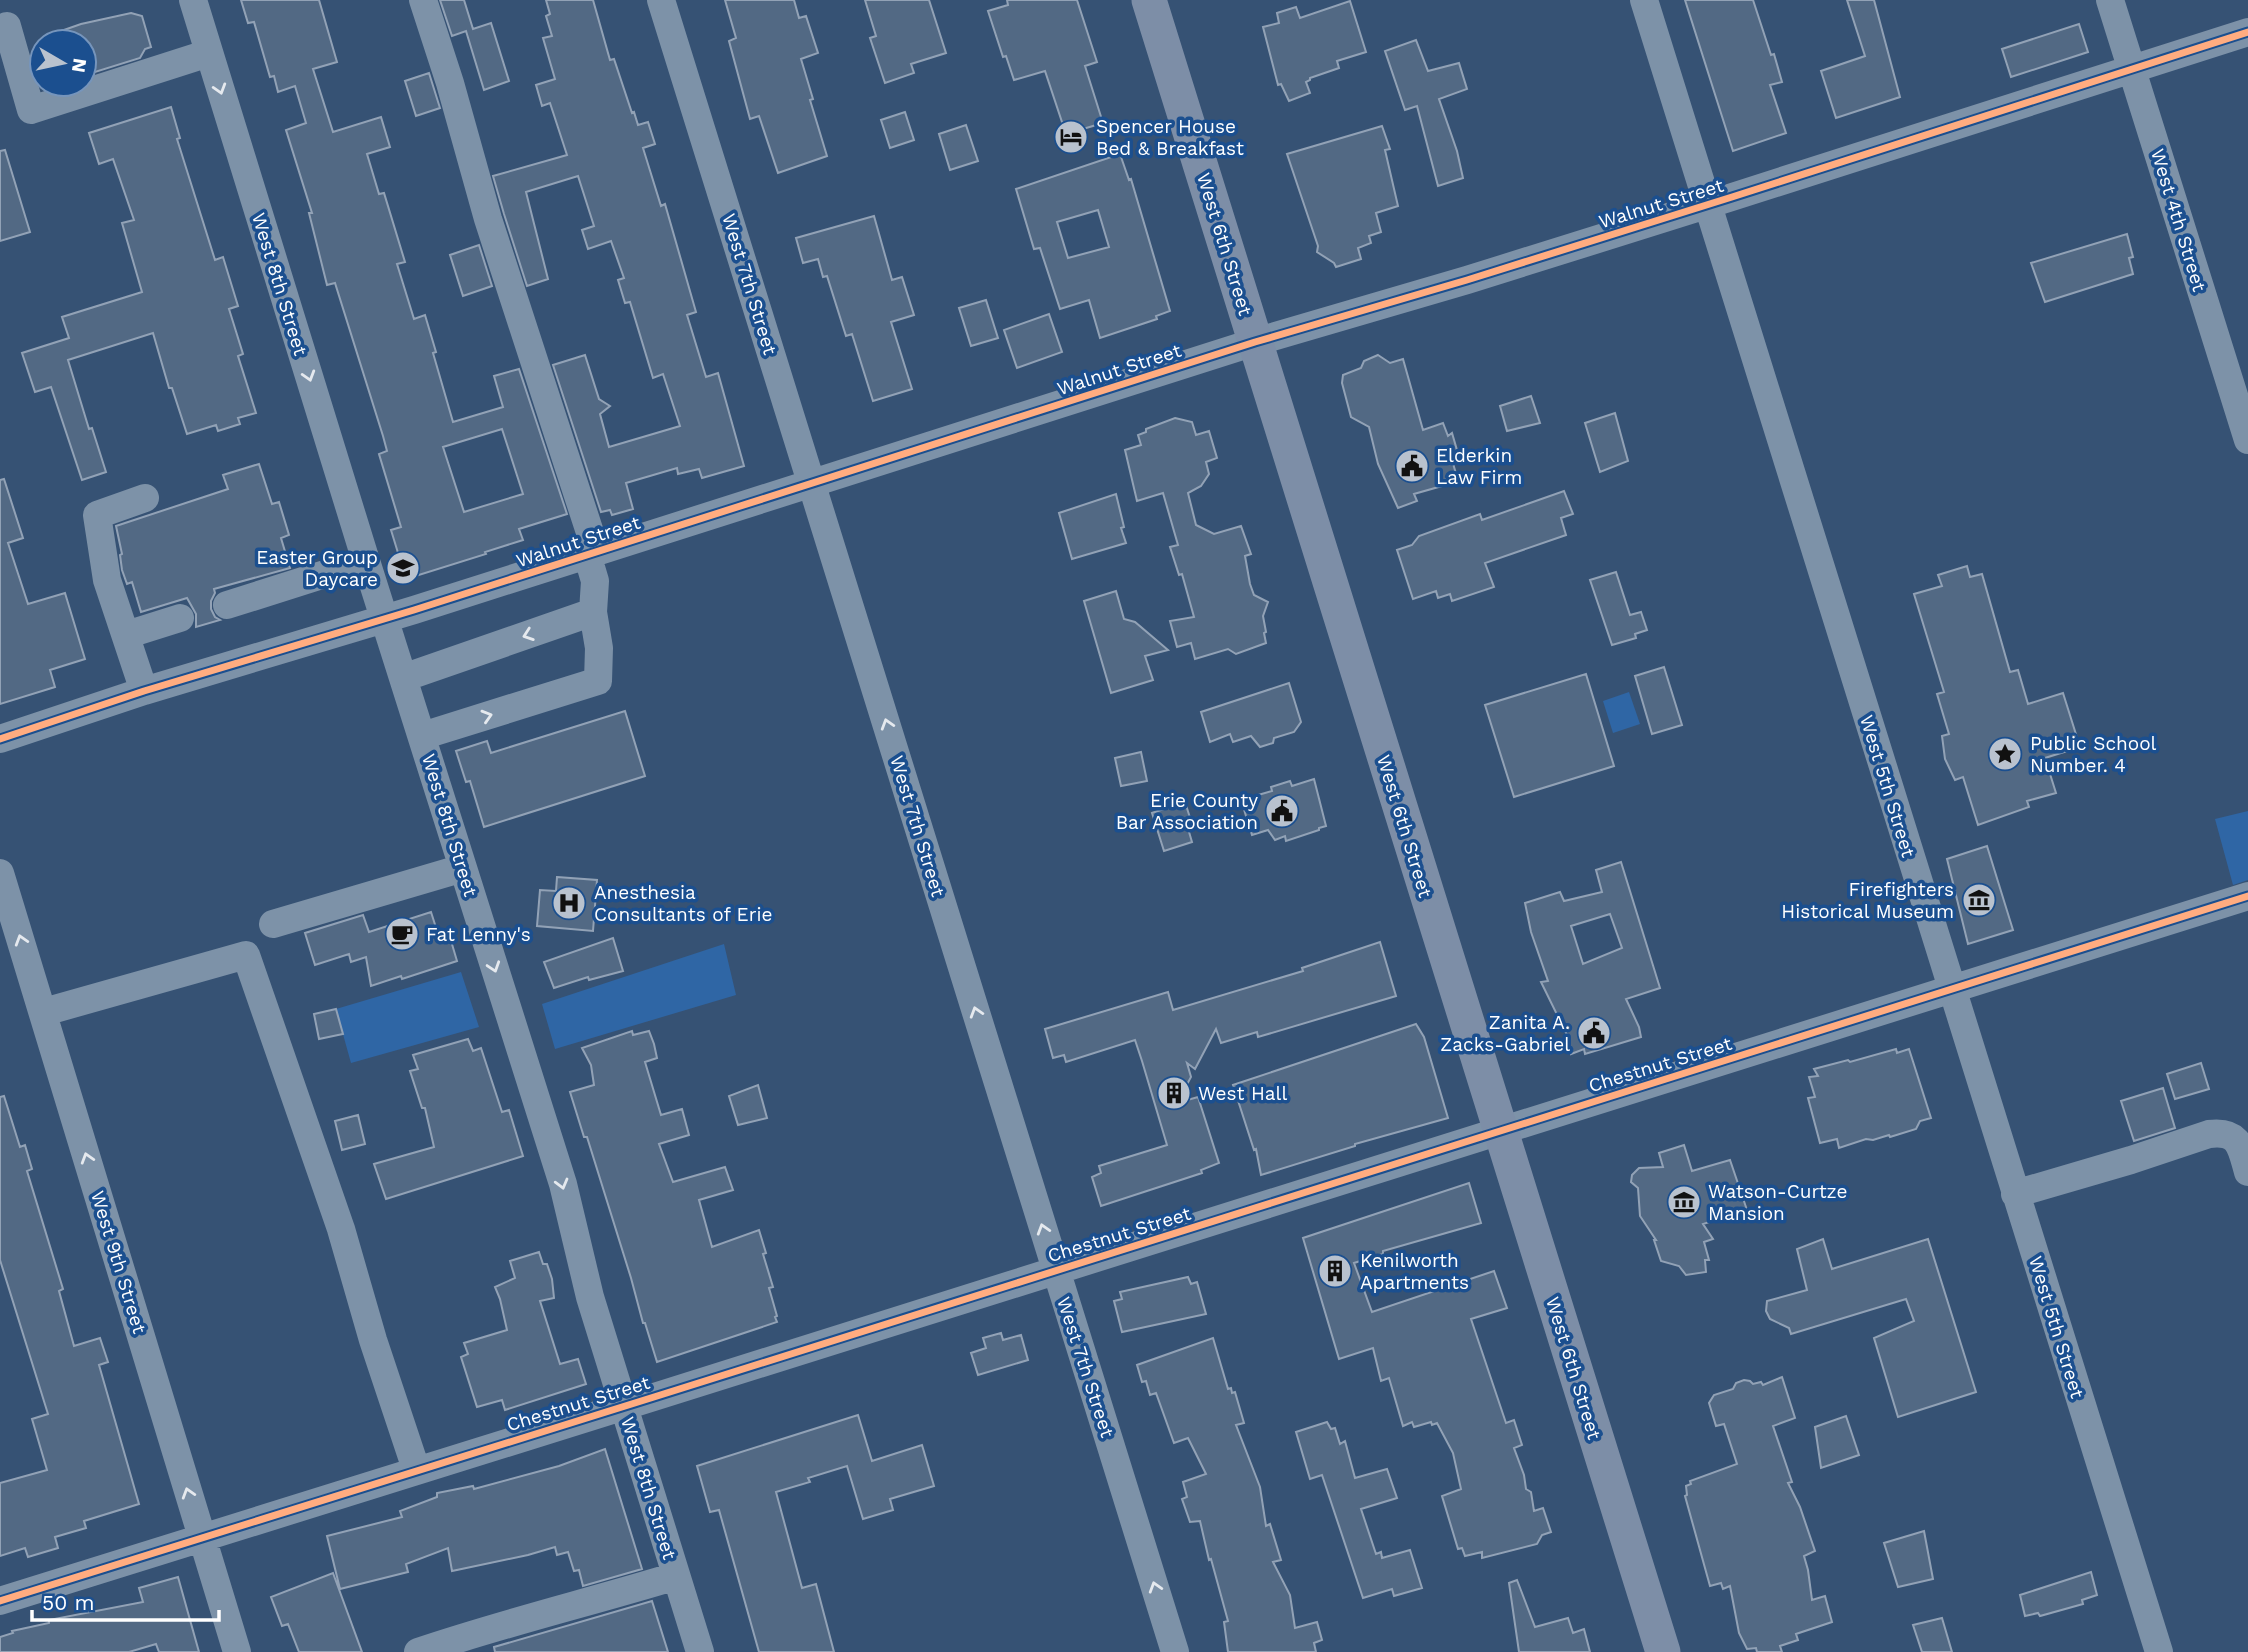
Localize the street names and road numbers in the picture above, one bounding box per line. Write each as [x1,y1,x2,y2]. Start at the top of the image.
street label: West 4th Street [2146,146,2211,294]
street label: West 6th Street [1192,170,1257,318]
street label: Walnut Street [1596,174,1726,233]
street label: West 8th Street [247,210,312,358]
street label: West 7th Street [717,211,782,358]
street label: Walnut Street [1054,339,1184,400]
street label: Walnut Street [513,511,643,572]
street label: West 5th Street [1855,712,1920,860]
street label: West 8th Street [417,751,482,899]
street label: West 6th Street [1372,752,1437,900]
street label: West 7th Street [885,753,950,900]
street label: Chestnut Street [1586,1032,1735,1097]
street label: West 9th Street [86,1188,151,1336]
street label: Chestnut Street [1045,1202,1194,1267]
street label: West 5th Street [2024,1253,2089,1401]
street label: West 7th Street [1052,1294,1119,1440]
street label: West 6th Street [1541,1294,1606,1442]
street label: Chestnut Street [504,1371,653,1436]
street label: West 8th Street [616,1414,681,1562]

